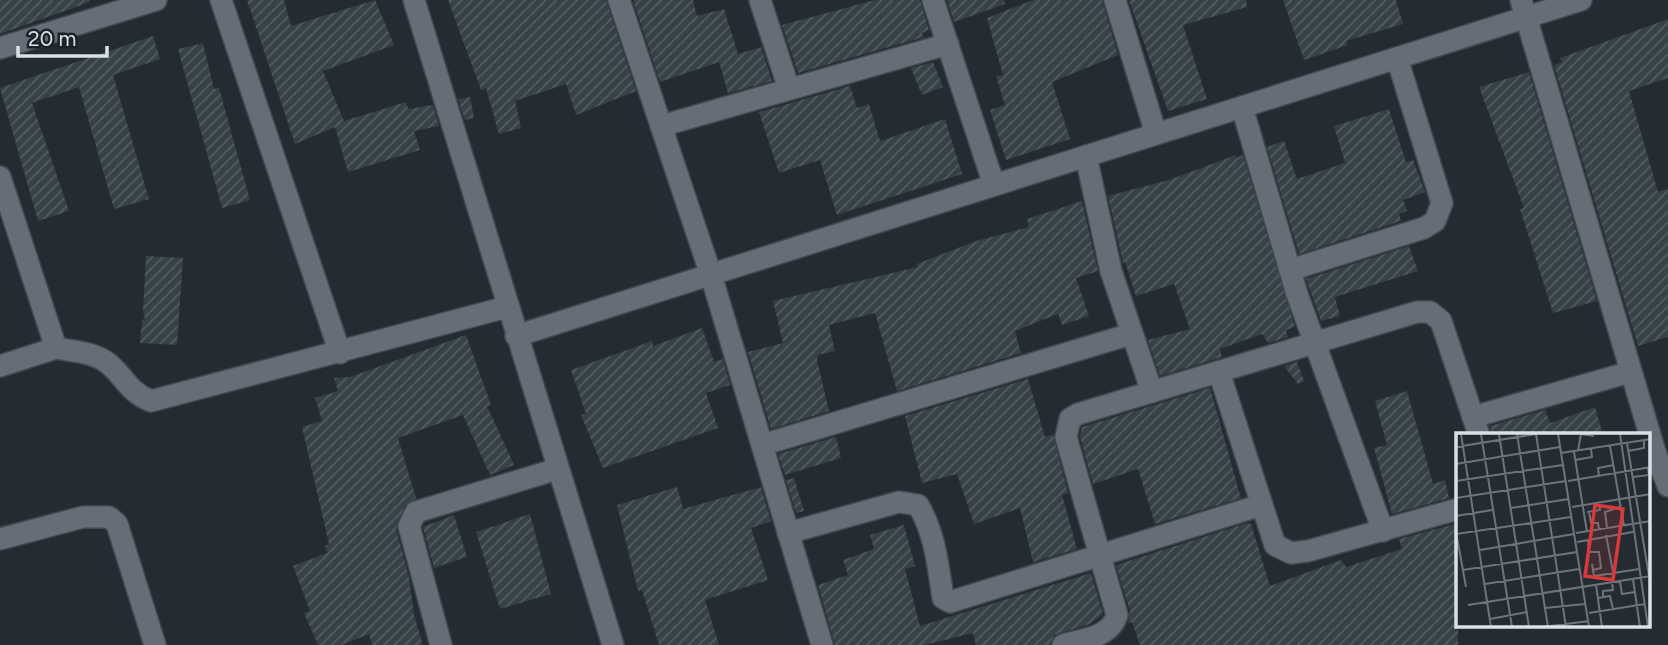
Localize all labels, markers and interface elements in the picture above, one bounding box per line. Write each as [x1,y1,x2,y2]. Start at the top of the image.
scale bar [18,14,107,58]
text: 20 m [28,26,76,51]
inset map [1456,433,1650,628]

